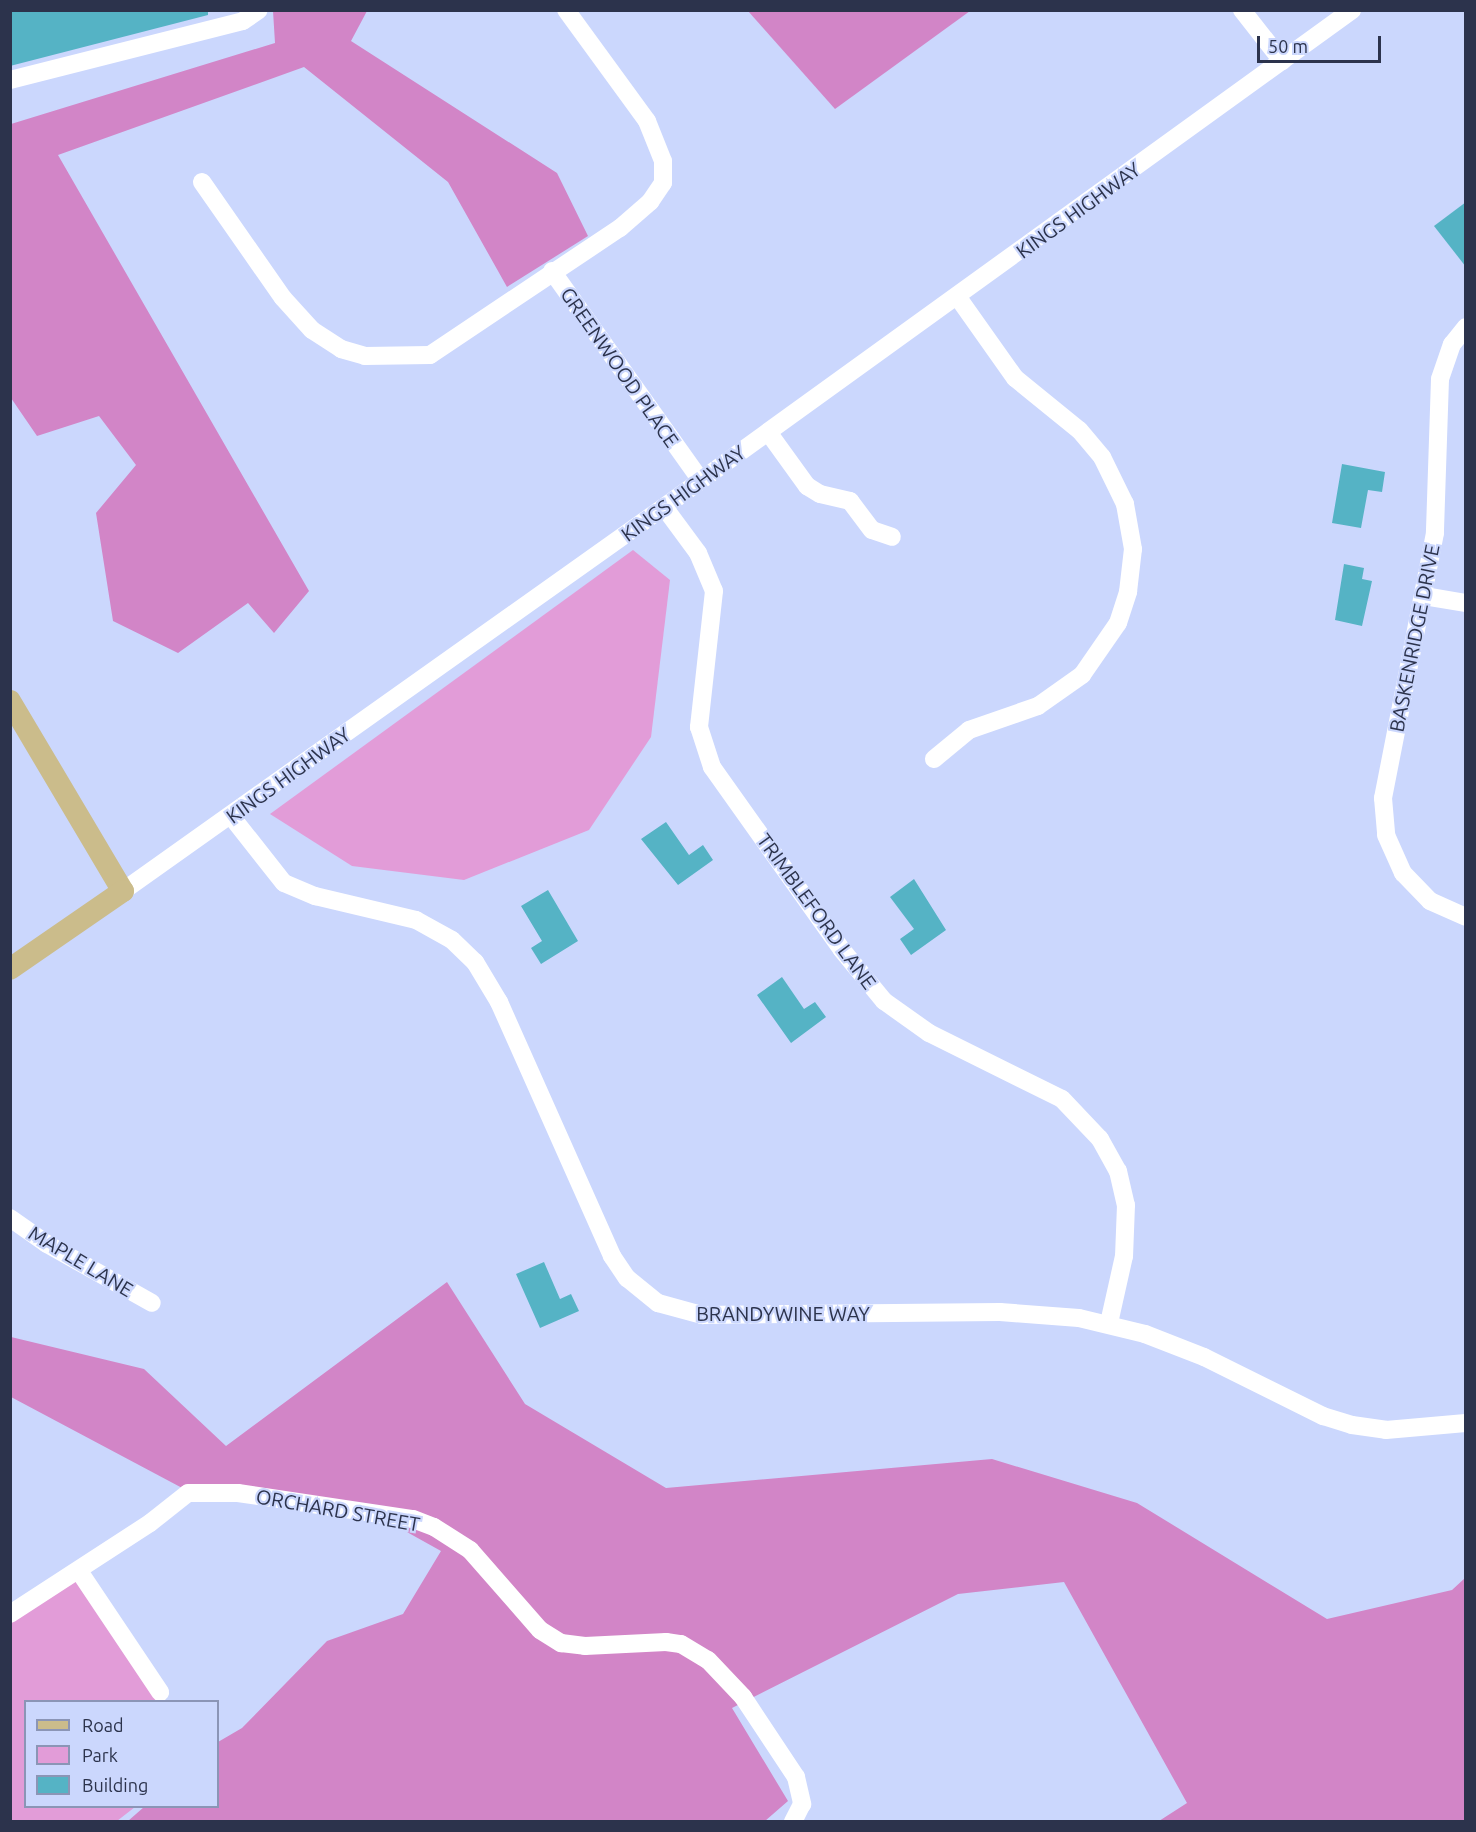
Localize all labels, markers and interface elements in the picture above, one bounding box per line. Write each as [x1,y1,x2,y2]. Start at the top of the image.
scale bar [1260,24,1384,62]
text: 50 m [1268,36,1308,56]
street label: KINGS HIGHWAY [1011,157,1145,263]
street label: GREENWOOD PLACE [556,282,684,452]
street label: KINGS HIGHWAY [616,440,750,546]
street label: BASKENRIDGE DRIVE [1384,542,1444,734]
street label: KINGS HIGHWAY [221,722,355,828]
street label: TRIMBLEFORD LANE [752,828,882,994]
street label: MAPLE LANE [24,1220,138,1302]
street label: BRANDYWINE WAY [696,1301,870,1325]
street label: ORCHARD STREET [254,1484,422,1536]
legend [24,1700,219,1808]
text: Road [82,1715,124,1735]
text: Park [82,1745,118,1765]
text: Building [82,1775,148,1795]

